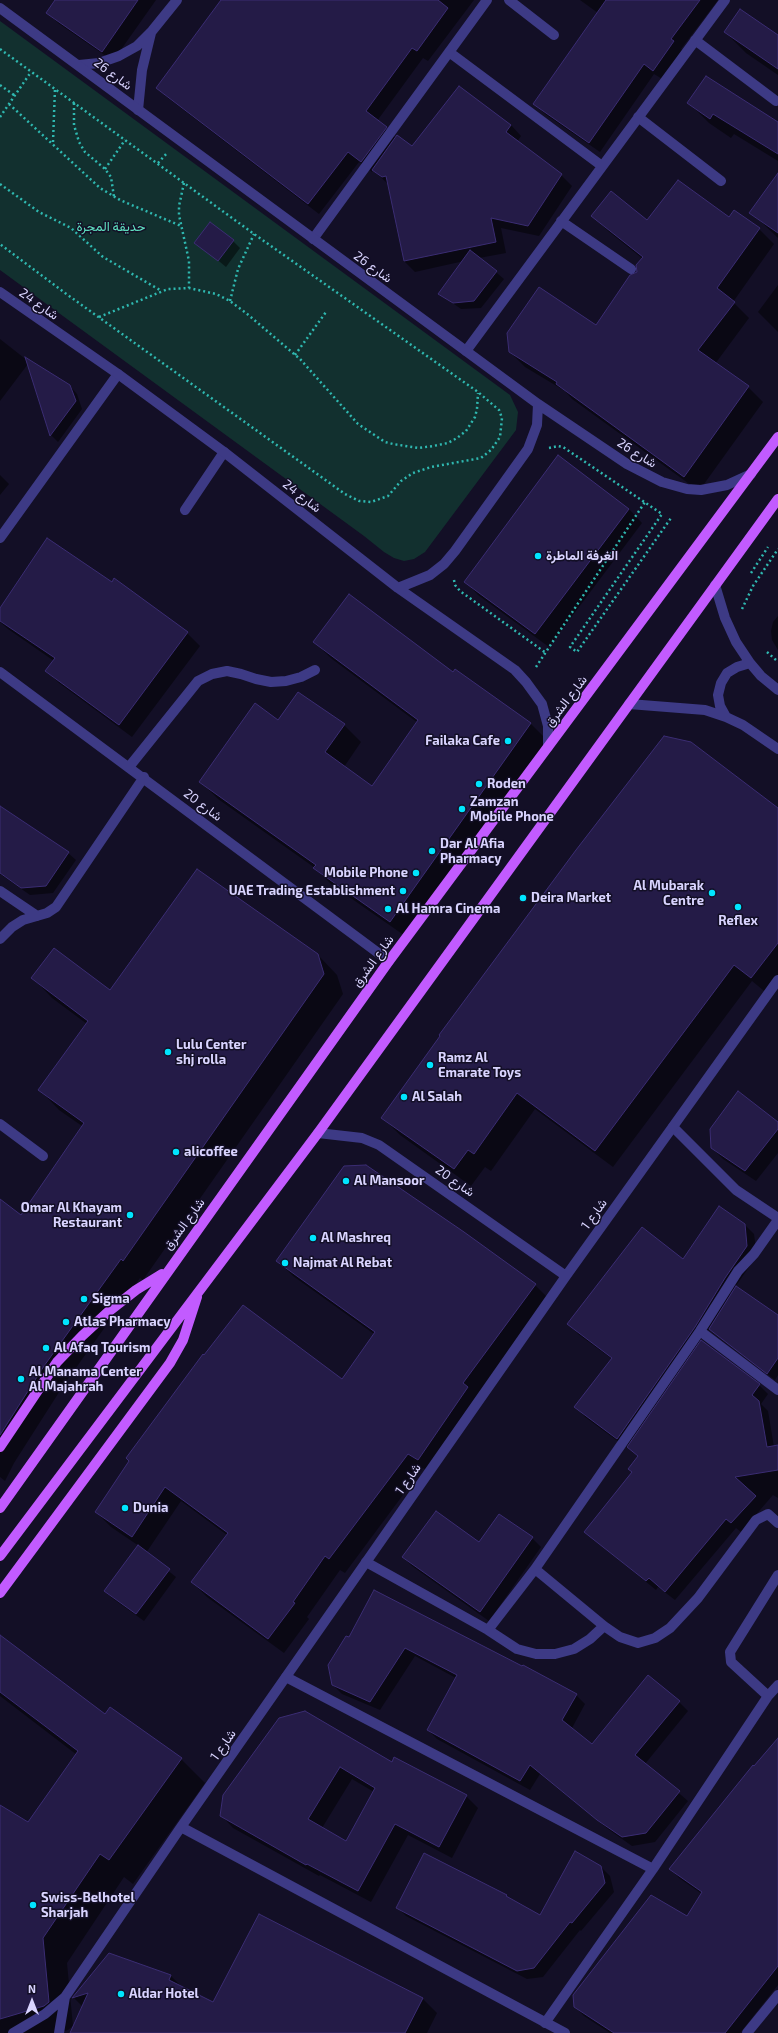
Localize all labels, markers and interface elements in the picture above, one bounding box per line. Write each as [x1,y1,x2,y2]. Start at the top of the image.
street label: شارع 26 [91,55,135,93]
park label: حديقة المجرة [77,219,145,235]
street label: شارع 26 [351,248,395,286]
street label: شارع 24 [16,285,62,323]
street label: شارع 26 [614,435,660,471]
street label: شارع 24 [280,476,324,516]
place label: الغرفة الماطرة [546,548,618,564]
marker: الغرفة الماطرة [533,551,543,561]
street label: شارع الشرق [542,672,590,730]
place label: Failaka Cafe [425,733,500,749]
marker: Failaka Cafe [503,736,513,746]
place label: Roden [487,776,526,792]
marker: Roden [474,779,484,789]
street label: شارع 20 [181,785,225,825]
place label: Zamzan Mobile Phone [470,794,554,825]
marker: Zamzan Mobile Phone [457,804,467,814]
place label: Dar Al Afia Pharmacy [440,836,505,867]
marker: Dar Al Afia Pharmacy [427,846,437,856]
place label: Mobile Phone [324,865,408,881]
marker: Mobile Phone [411,868,421,878]
place label: Al Mubarak Centre [634,878,704,909]
place label: UAE Trading Establishment [229,883,395,899]
marker: UAE Trading Establishment [398,886,408,896]
marker: Al Mubarak Centre [707,888,717,898]
place label: Deira Market [531,890,611,906]
marker: Deira Market [518,893,528,903]
place label: Al Hamra Cinema [396,901,500,917]
marker: Reflex [733,902,743,912]
marker: Al Hamra Cinema [383,904,393,914]
place label: Reflex [718,913,758,929]
street label: شارع الشرق [349,932,397,990]
place label: Lulu Center shj rolla [176,1037,246,1068]
marker: Lulu Center shj rolla [163,1047,173,1057]
place label: Ramz Al Emarate Toys [438,1050,521,1081]
marker: Ramz Al Emarate Toys [425,1060,435,1070]
place label: Al Salah [412,1089,462,1105]
marker: Al Salah [399,1092,409,1102]
place label: alicoffee [184,1144,238,1160]
marker: alicoffee [171,1147,181,1157]
street label: شارع 20 [432,1162,478,1200]
place label: Al Mansoor [354,1173,424,1189]
marker: Al Mansoor [341,1176,351,1186]
street label: شارع الشرق [160,1195,208,1253]
street label: شارع 1 [578,1196,610,1232]
place label: Omar Al Khayam Restaurant [21,1200,122,1231]
marker: Omar Al Khayam Restaurant [125,1210,135,1220]
place label: Al Mashreq [321,1230,391,1246]
marker: Al Mashreq [308,1233,318,1243]
place label: Najmat Al Rebat [293,1255,392,1271]
marker: Najmat Al Rebat [280,1258,290,1268]
place label: Sigma [92,1291,130,1307]
marker: Sigma [79,1294,89,1304]
place label: Atlas Pharmacy [74,1314,171,1330]
marker: Atlas Pharmacy [61,1317,71,1327]
place label: Al Afaq Tourism [54,1340,150,1356]
marker: Al Afaq Tourism [41,1343,51,1353]
place label: Al Manama Center Al Majahrah [29,1364,142,1395]
marker: Al Manama Center Al Majahrah [16,1374,26,1384]
street label: شارع 1 [392,1461,424,1497]
place label: Dunia [133,1500,168,1516]
marker: Dunia [120,1503,130,1513]
street label: شارع 1 [207,1727,239,1763]
place label: Swiss-Belhotel Sharjah [41,1890,135,1921]
marker: Swiss-Belhotel Sharjah [28,1900,38,1910]
north arrow [12,1981,52,2021]
text: N [28,1982,36,1995]
place label: Aldar Hotel [129,1986,199,2002]
marker: Aldar Hotel [116,1989,126,1999]

